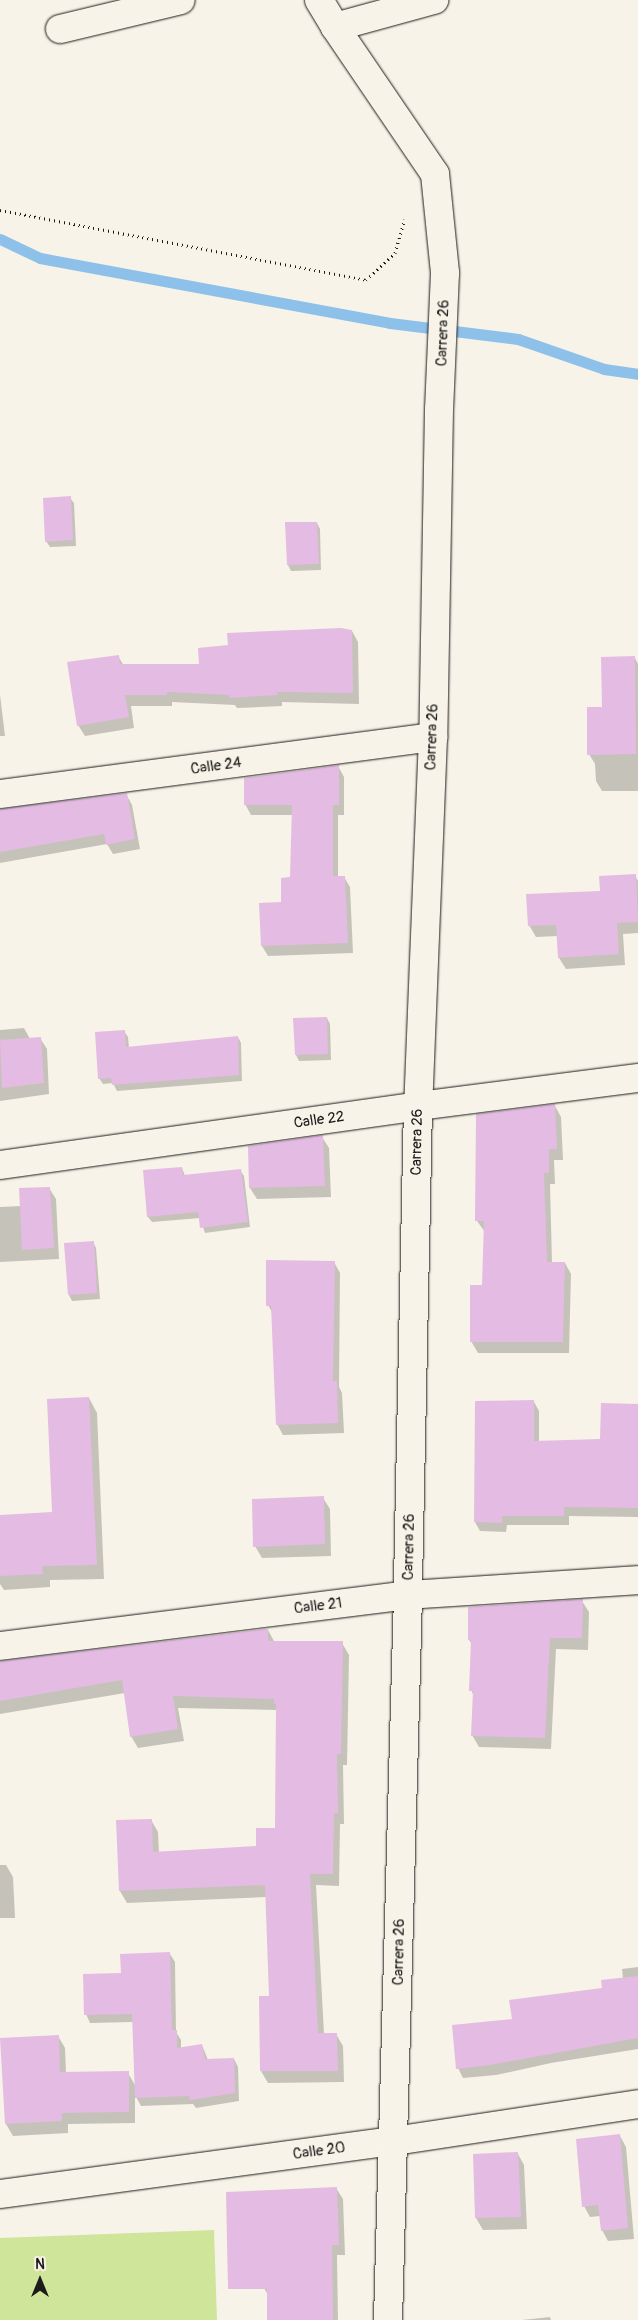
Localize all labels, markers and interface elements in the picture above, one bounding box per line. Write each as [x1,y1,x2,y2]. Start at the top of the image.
street label: Carrera 26 [433,299,453,367]
street label: Carrera 26 [422,703,442,771]
street label: Calle 24 [189,754,243,778]
street label: Calle 22 [293,1108,345,1132]
street label: Carrera 26 [407,1108,427,1176]
street label: Carrera 26 [399,1513,419,1581]
street label: Calle 21 [293,1594,343,1618]
street label: Carrera 26 [389,1918,409,1986]
street label: Calle 20 [292,2138,346,2164]
north arrow [15,2255,65,2305]
text: N [35,2256,45,2273]

